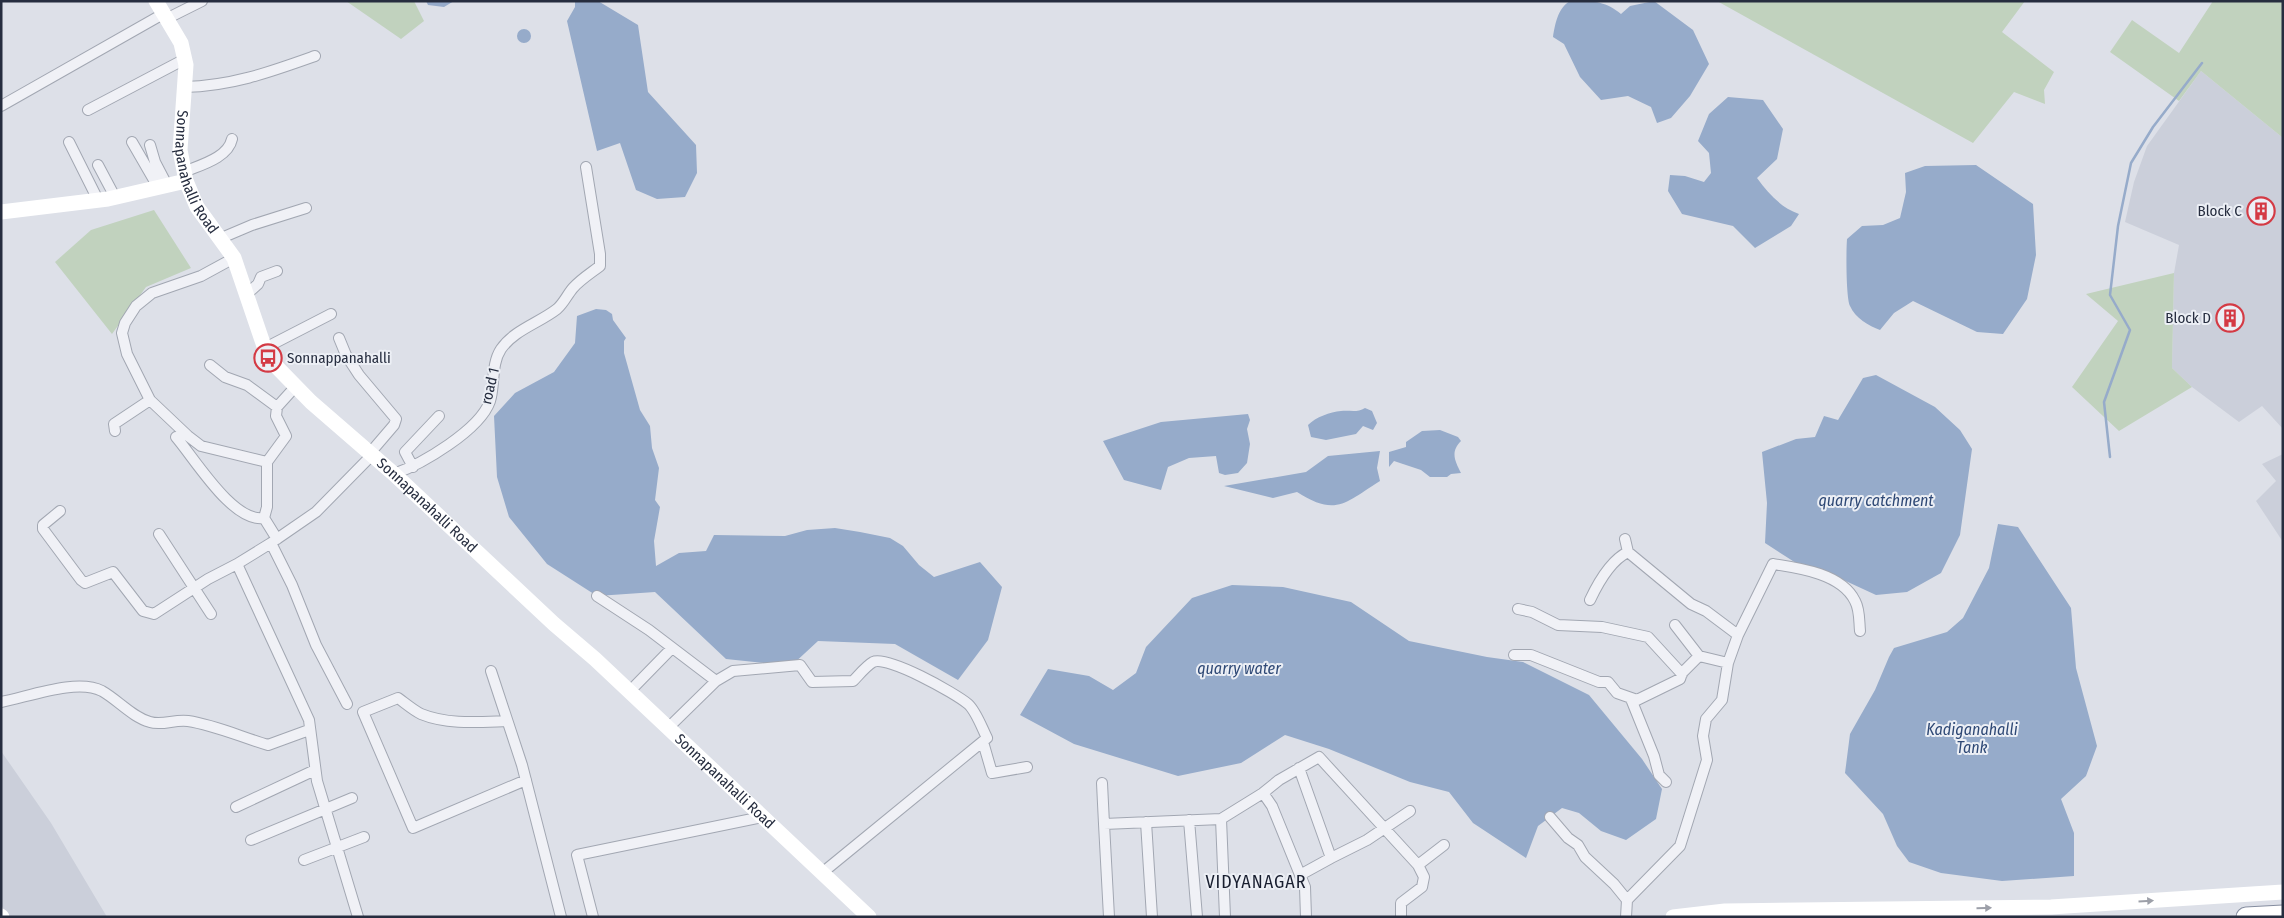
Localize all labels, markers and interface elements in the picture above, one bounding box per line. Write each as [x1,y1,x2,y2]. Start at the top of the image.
street label: Sonnapanahalli Road [171,110,222,237]
building icon: Block C [2246,196,2276,226]
place label: Block C [2197,202,2242,220]
building icon: Block D [2215,303,2245,333]
place label: Block D [2165,309,2211,327]
bus stop icon: Sonnappanahalli [253,343,283,373]
place label: Sonnappanahalli [287,349,391,367]
street label: road 1 [477,366,503,406]
street label: Sonnapanahalli Road [373,454,481,556]
water label: quarry catchment [1818,491,1934,510]
water label: quarry water [1197,659,1281,678]
water label: Kadiganahalli Tank [1926,720,2018,757]
street label: Sonnapanahalli Road [671,730,778,833]
district label: VIDYANAGAR [1205,871,1307,893]
one-way arrow [2138,896,2154,904]
one-way arrow [1976,904,1992,912]

